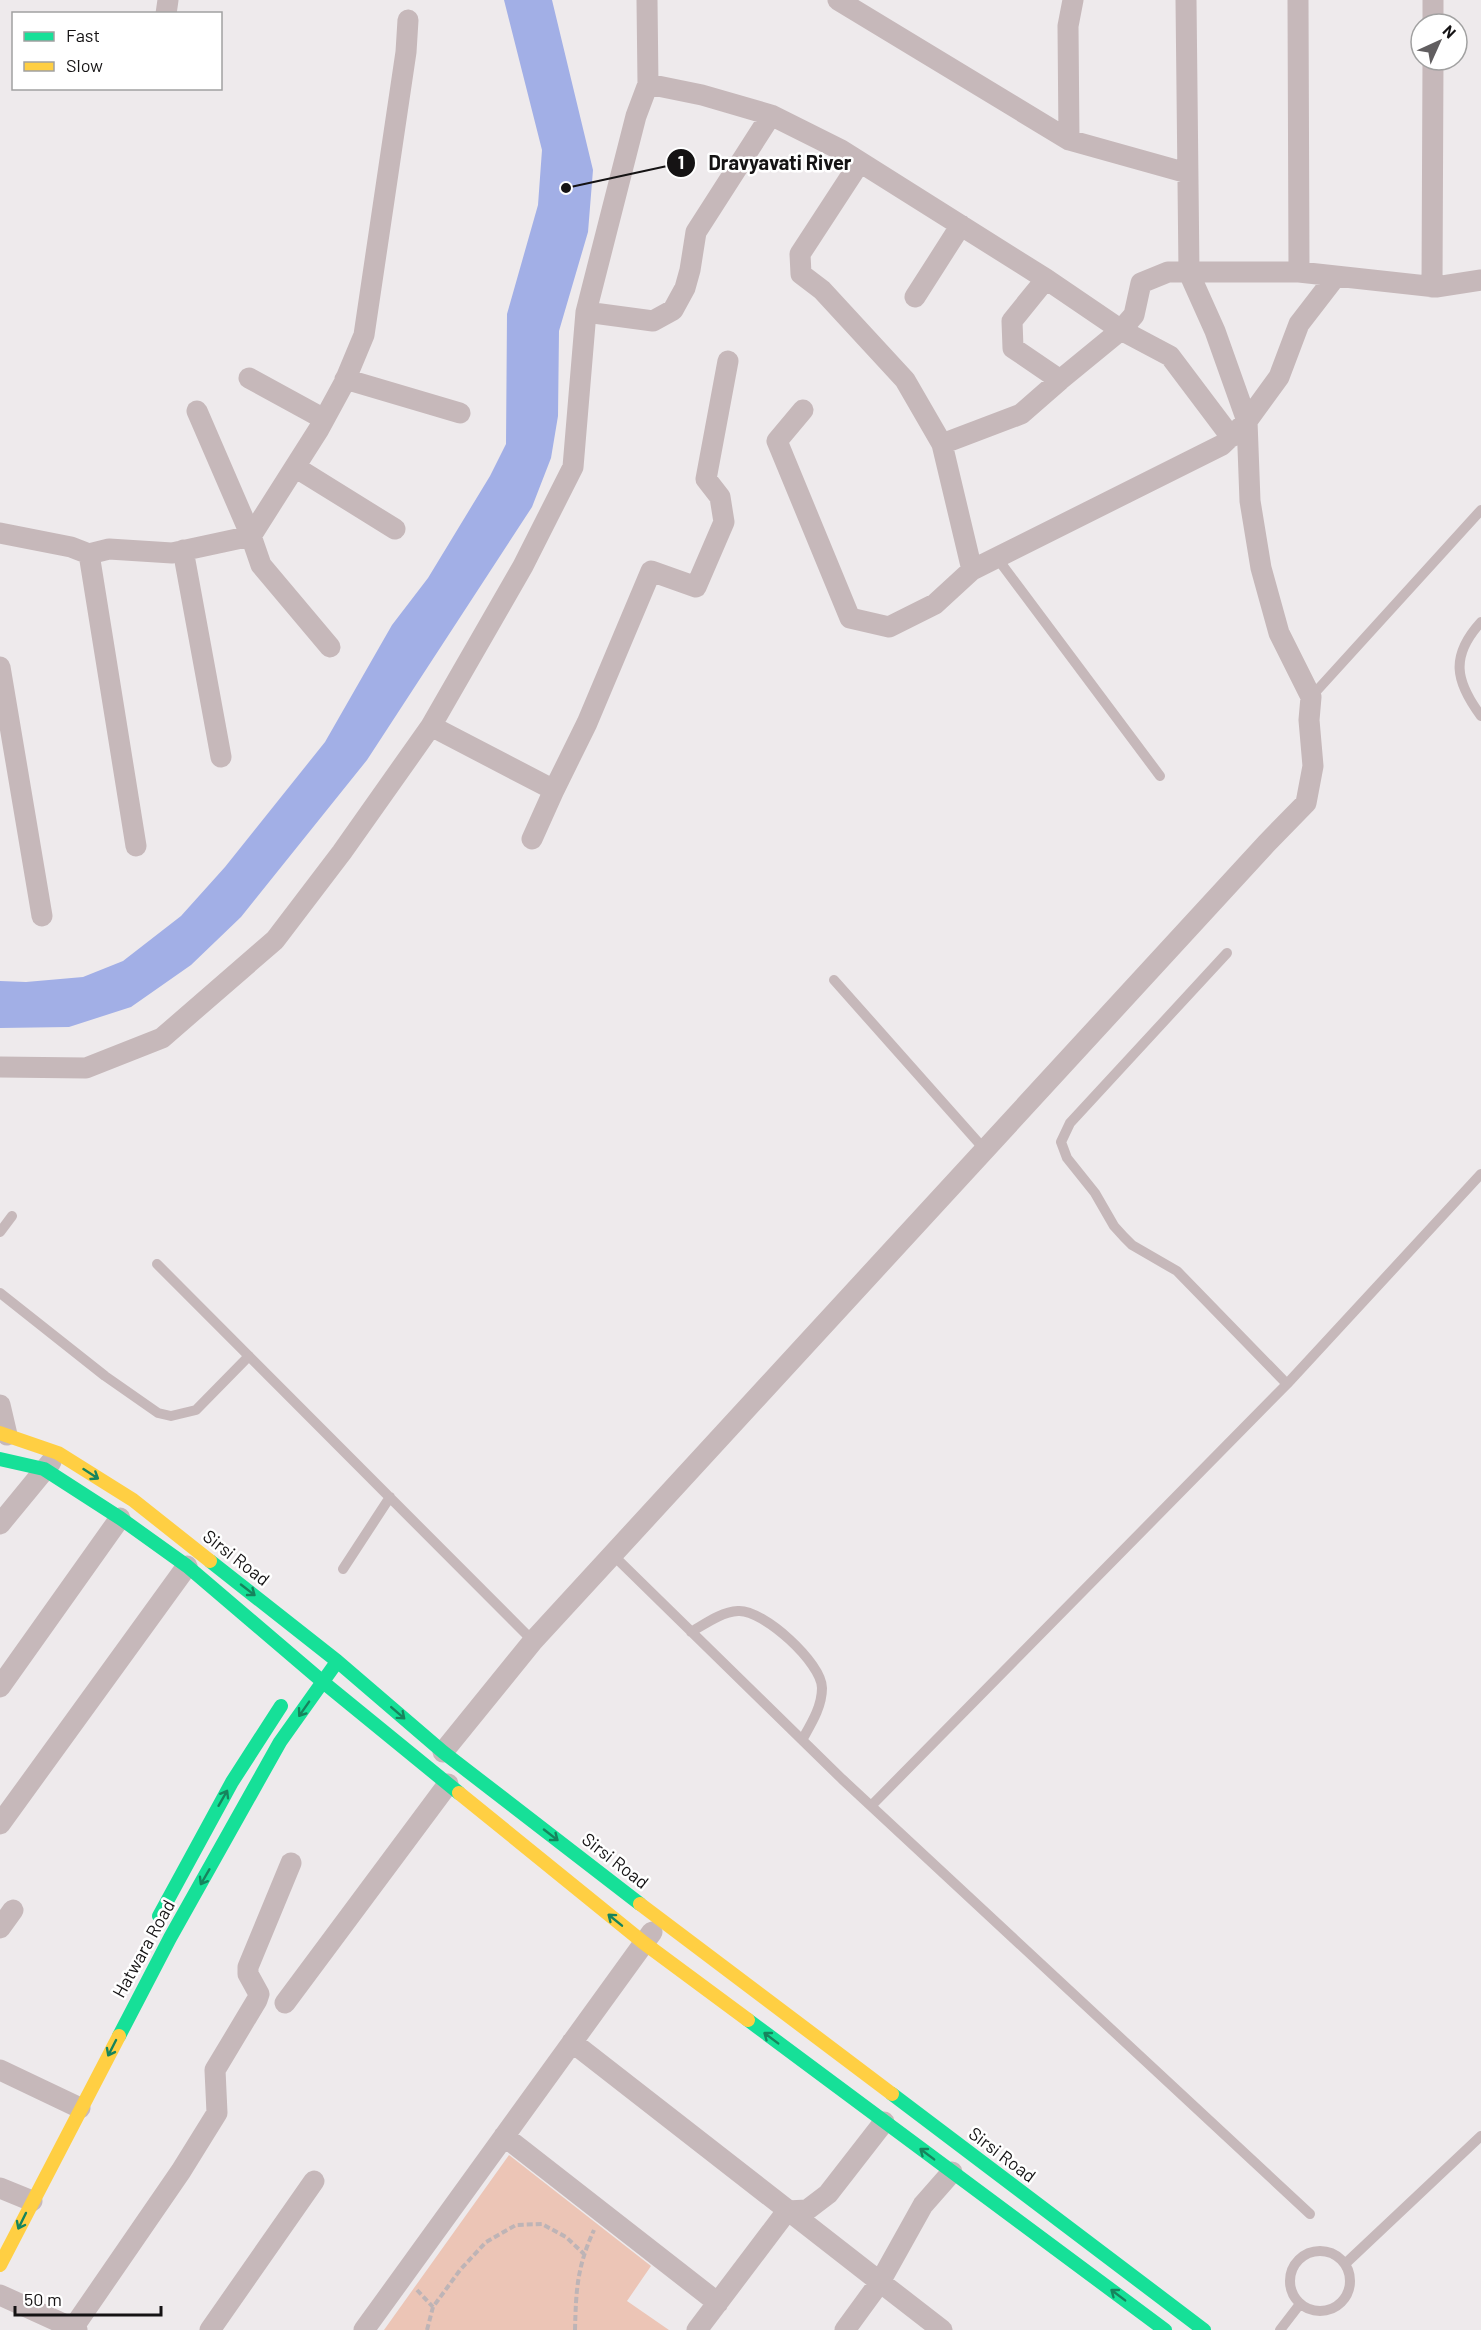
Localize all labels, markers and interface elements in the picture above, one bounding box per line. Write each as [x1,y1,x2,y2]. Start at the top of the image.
legend [12,12,222,90]
north arrow [1409,12,1469,72]
text: N [1439,21,1460,42]
text: Fast [66,24,100,46]
text: Slow [66,54,103,76]
callout: Dravyavati River [666,144,863,182]
text: Dravyavati River [709,150,852,174]
text: 1 [678,151,684,173]
one-way arrow [82,1468,99,1480]
street label: Sirsi Road [199,1524,274,1590]
one-way arrow [239,1583,255,1596]
one-way arrow [298,1700,310,1717]
one-way arrow [390,1706,405,1720]
one-way arrow [217,1790,229,1807]
street label: Sirsi Road [578,1827,653,1893]
one-way arrow [543,1828,559,1841]
one-way arrow [198,1868,210,1885]
street label: Hatwara Road [107,1896,179,2001]
one-way arrow [608,1913,624,1926]
one-way arrow [763,2031,779,2044]
one-way arrow [105,2039,117,2057]
street label: Sirsi Road [965,2122,1040,2187]
one-way arrow [920,2148,936,2160]
one-way arrow [15,2212,27,2230]
scale bar [15,2279,160,2317]
text: 50 m [24,2288,62,2310]
one-way arrow [1110,2289,1126,2302]

